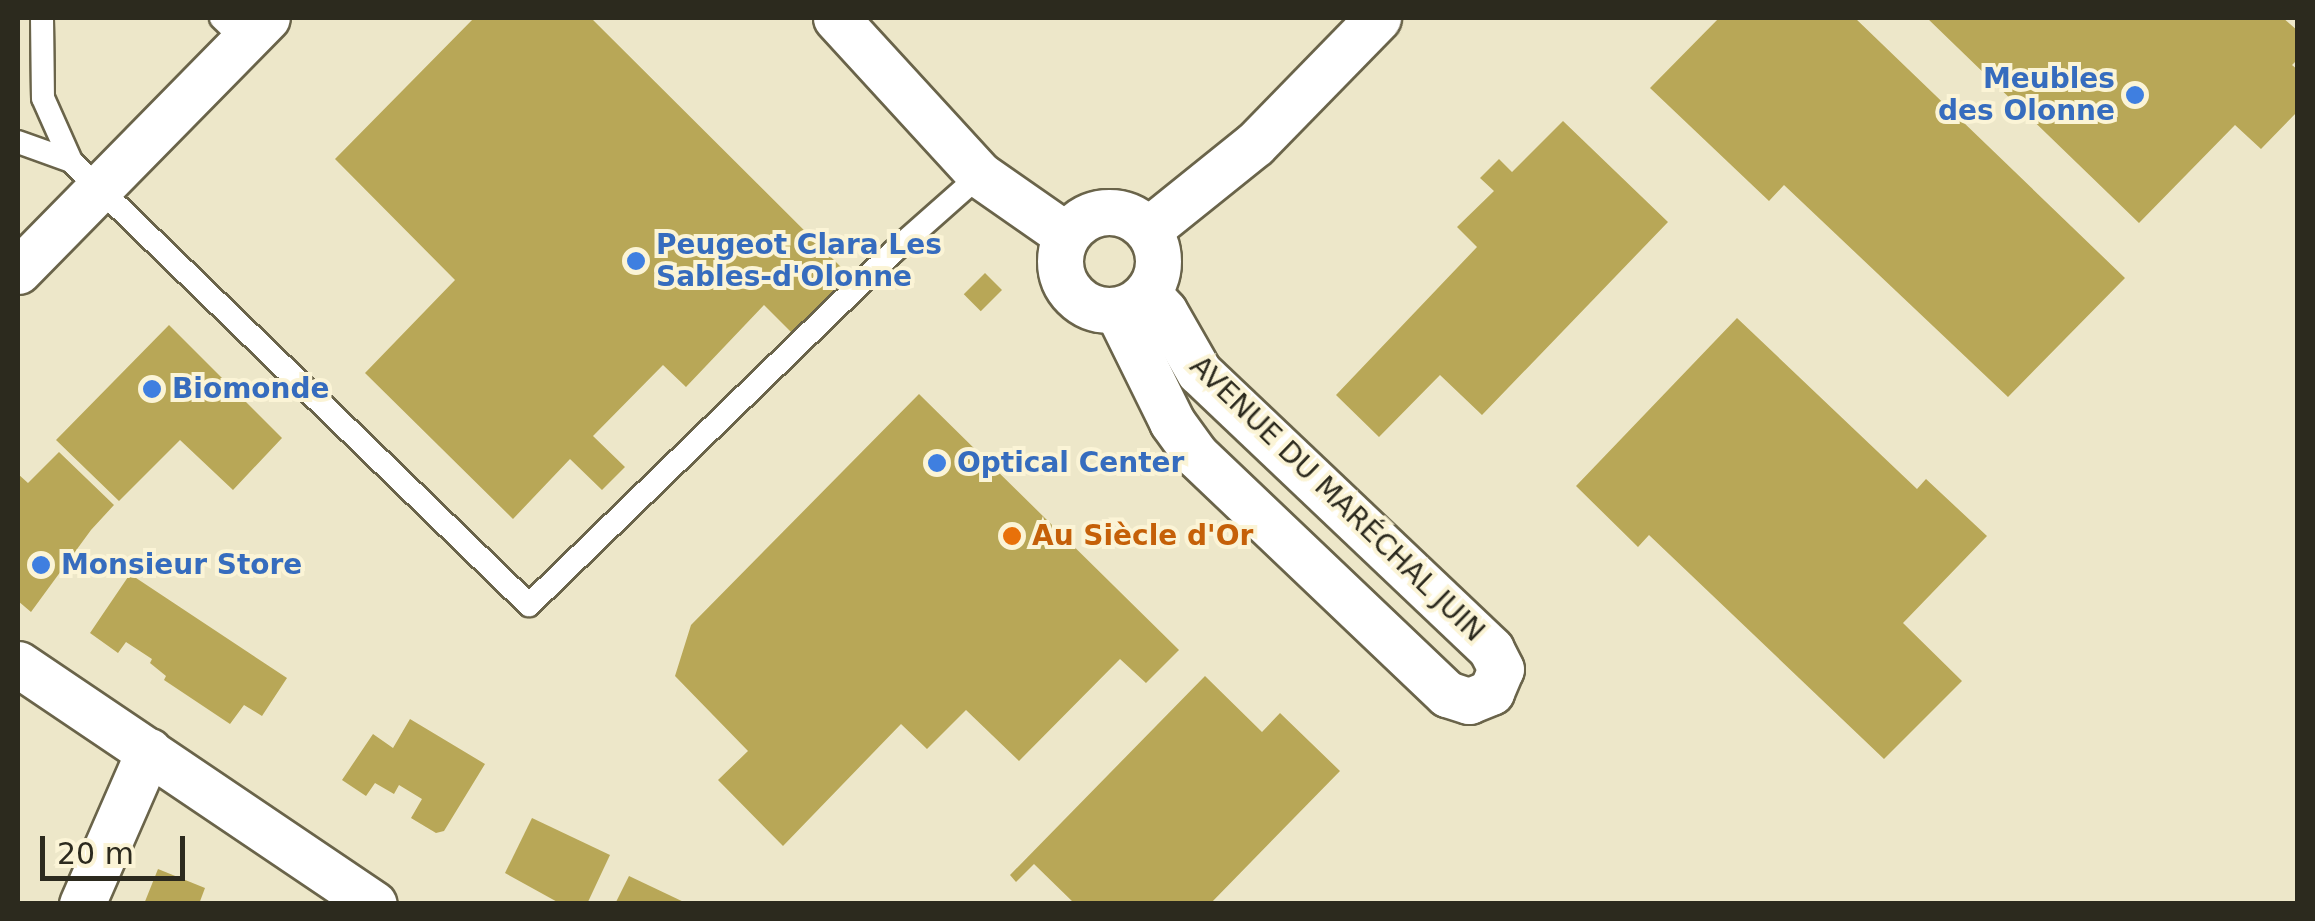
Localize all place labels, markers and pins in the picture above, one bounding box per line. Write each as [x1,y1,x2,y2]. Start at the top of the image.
place label: Meubles des Olonne [1938,62,2115,128]
marker: Meubles des Olonne [2124,84,2146,106]
place label: Peugeot Clara Les Sables-d'Olonne [656,228,942,294]
marker: Peugeot Clara Les Sables-d'Olonne [625,250,647,272]
place label: Biomonde [172,372,330,406]
marker: Biomonde [141,378,163,400]
place label: Optical Center [957,446,1184,480]
marker: Optical Center [926,452,948,474]
place label: Au Siècle d'Or [1032,519,1253,553]
marker: Au Siècle d'Or [1001,525,1023,547]
place label: Monsieur Store [61,548,302,582]
marker: Monsieur Store [30,554,52,576]

